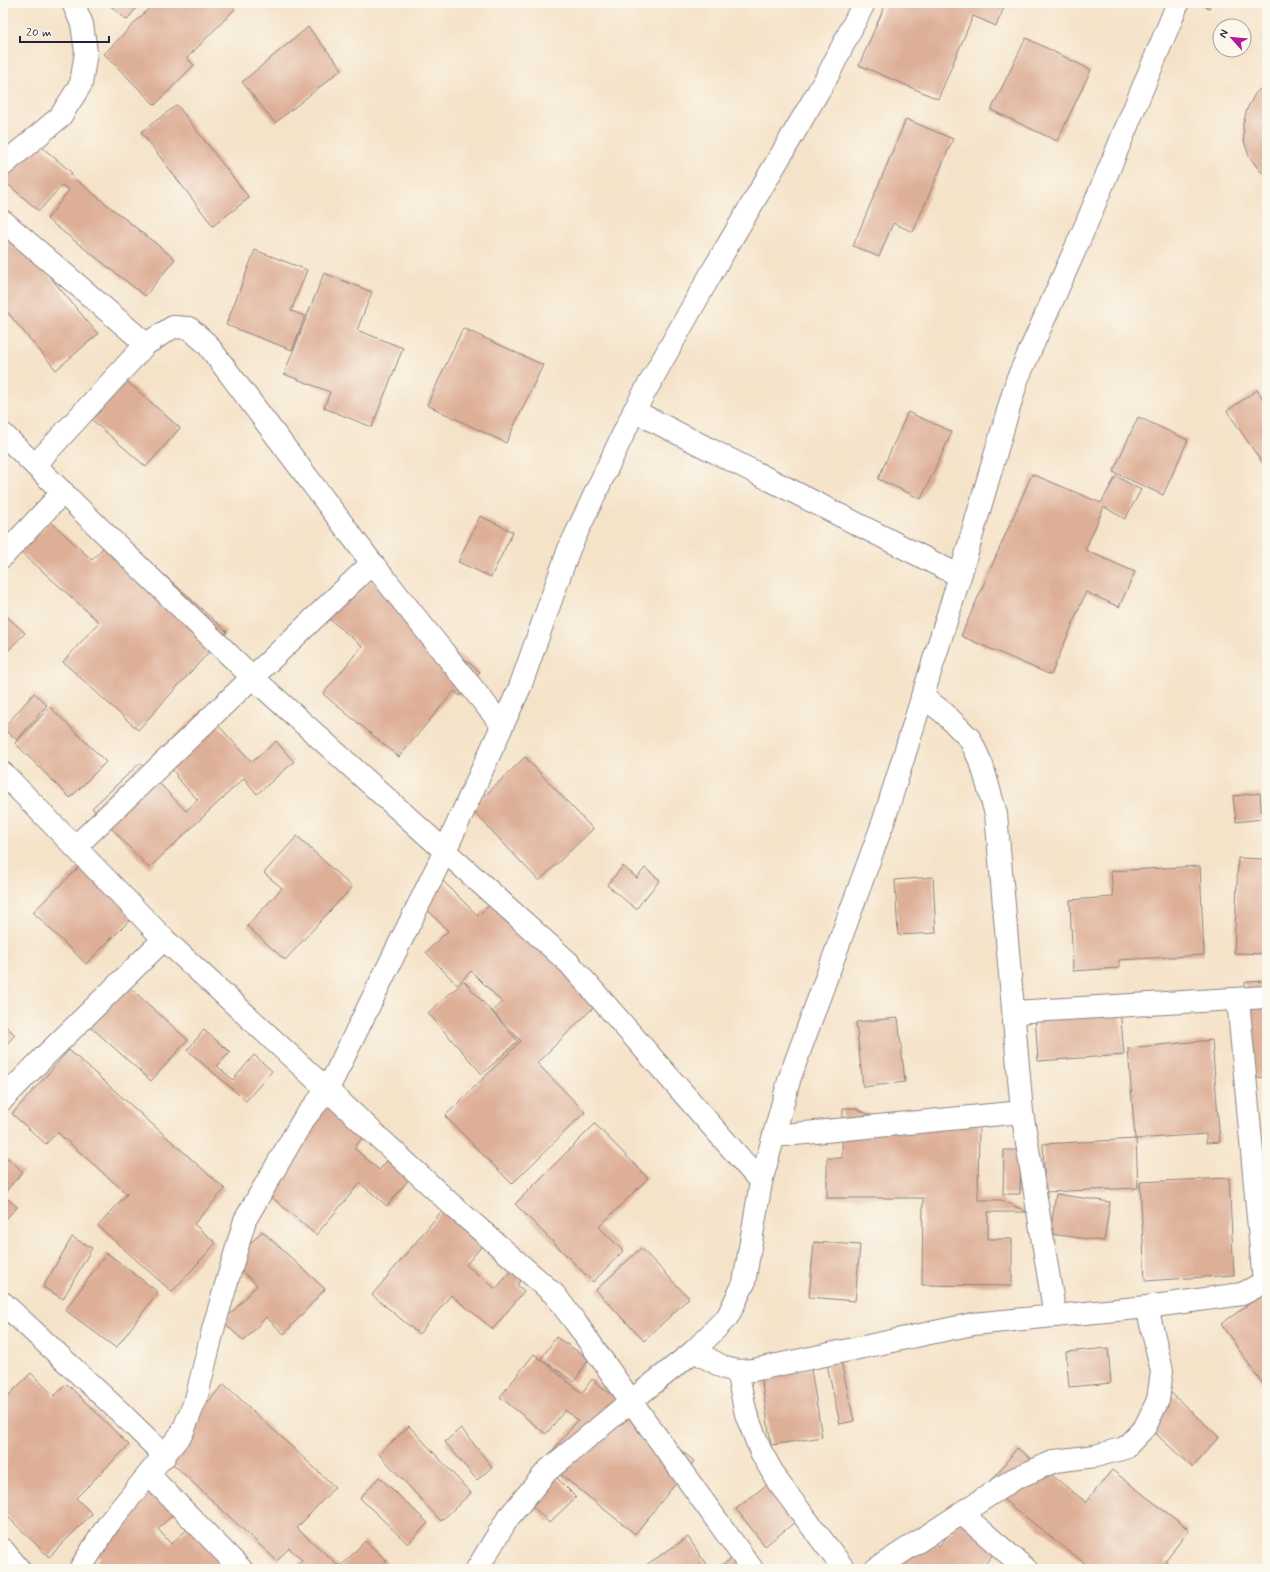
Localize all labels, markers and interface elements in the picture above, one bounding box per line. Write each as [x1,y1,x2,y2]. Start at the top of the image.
scale bar [20,18,109,44]
north arrow [1212,18,1252,58]
text: 20 m [26,25,52,41]
text: N [1216,27,1232,40]

